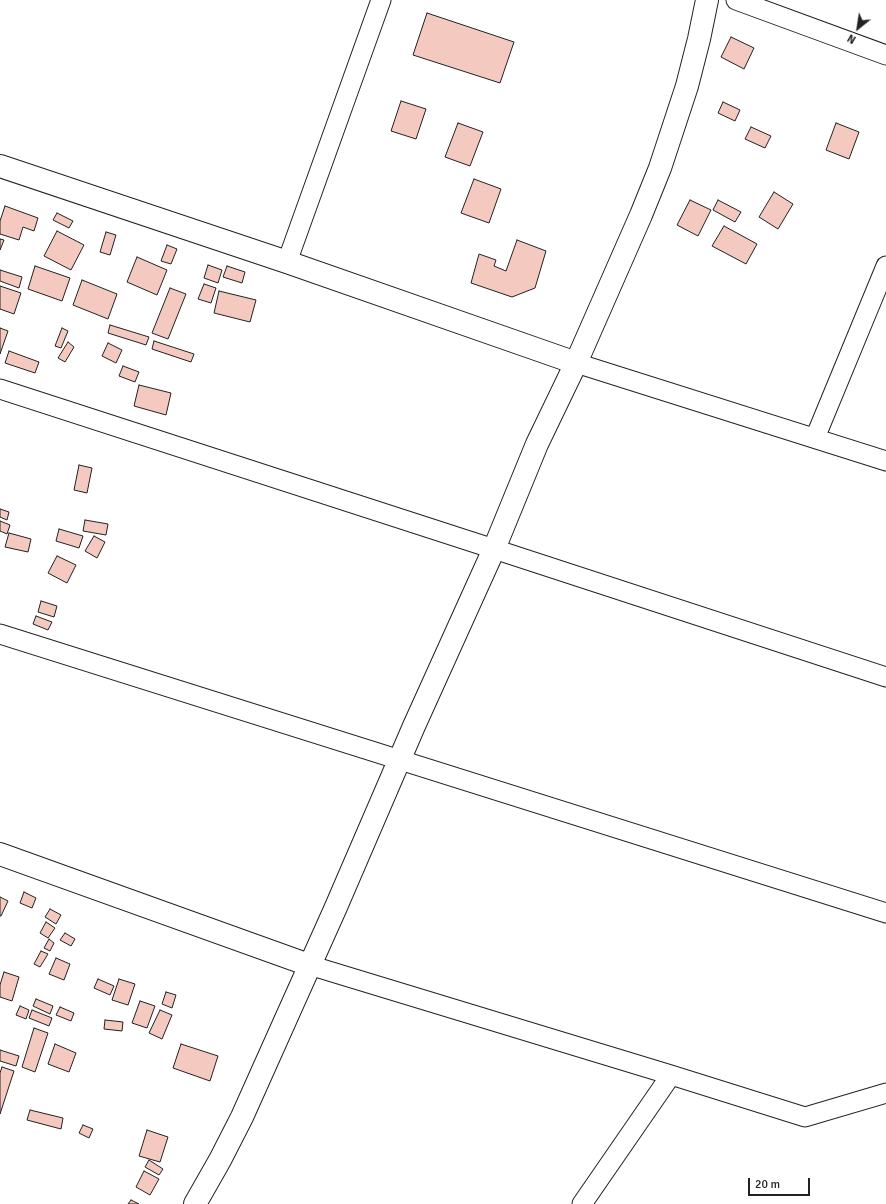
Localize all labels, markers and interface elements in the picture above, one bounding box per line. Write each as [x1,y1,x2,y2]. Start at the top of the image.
north arrow [838,8,878,48]
text: N [845,31,858,46]
scale bar [750,1170,812,1196]
text: 20 m [755,1177,780,1192]

